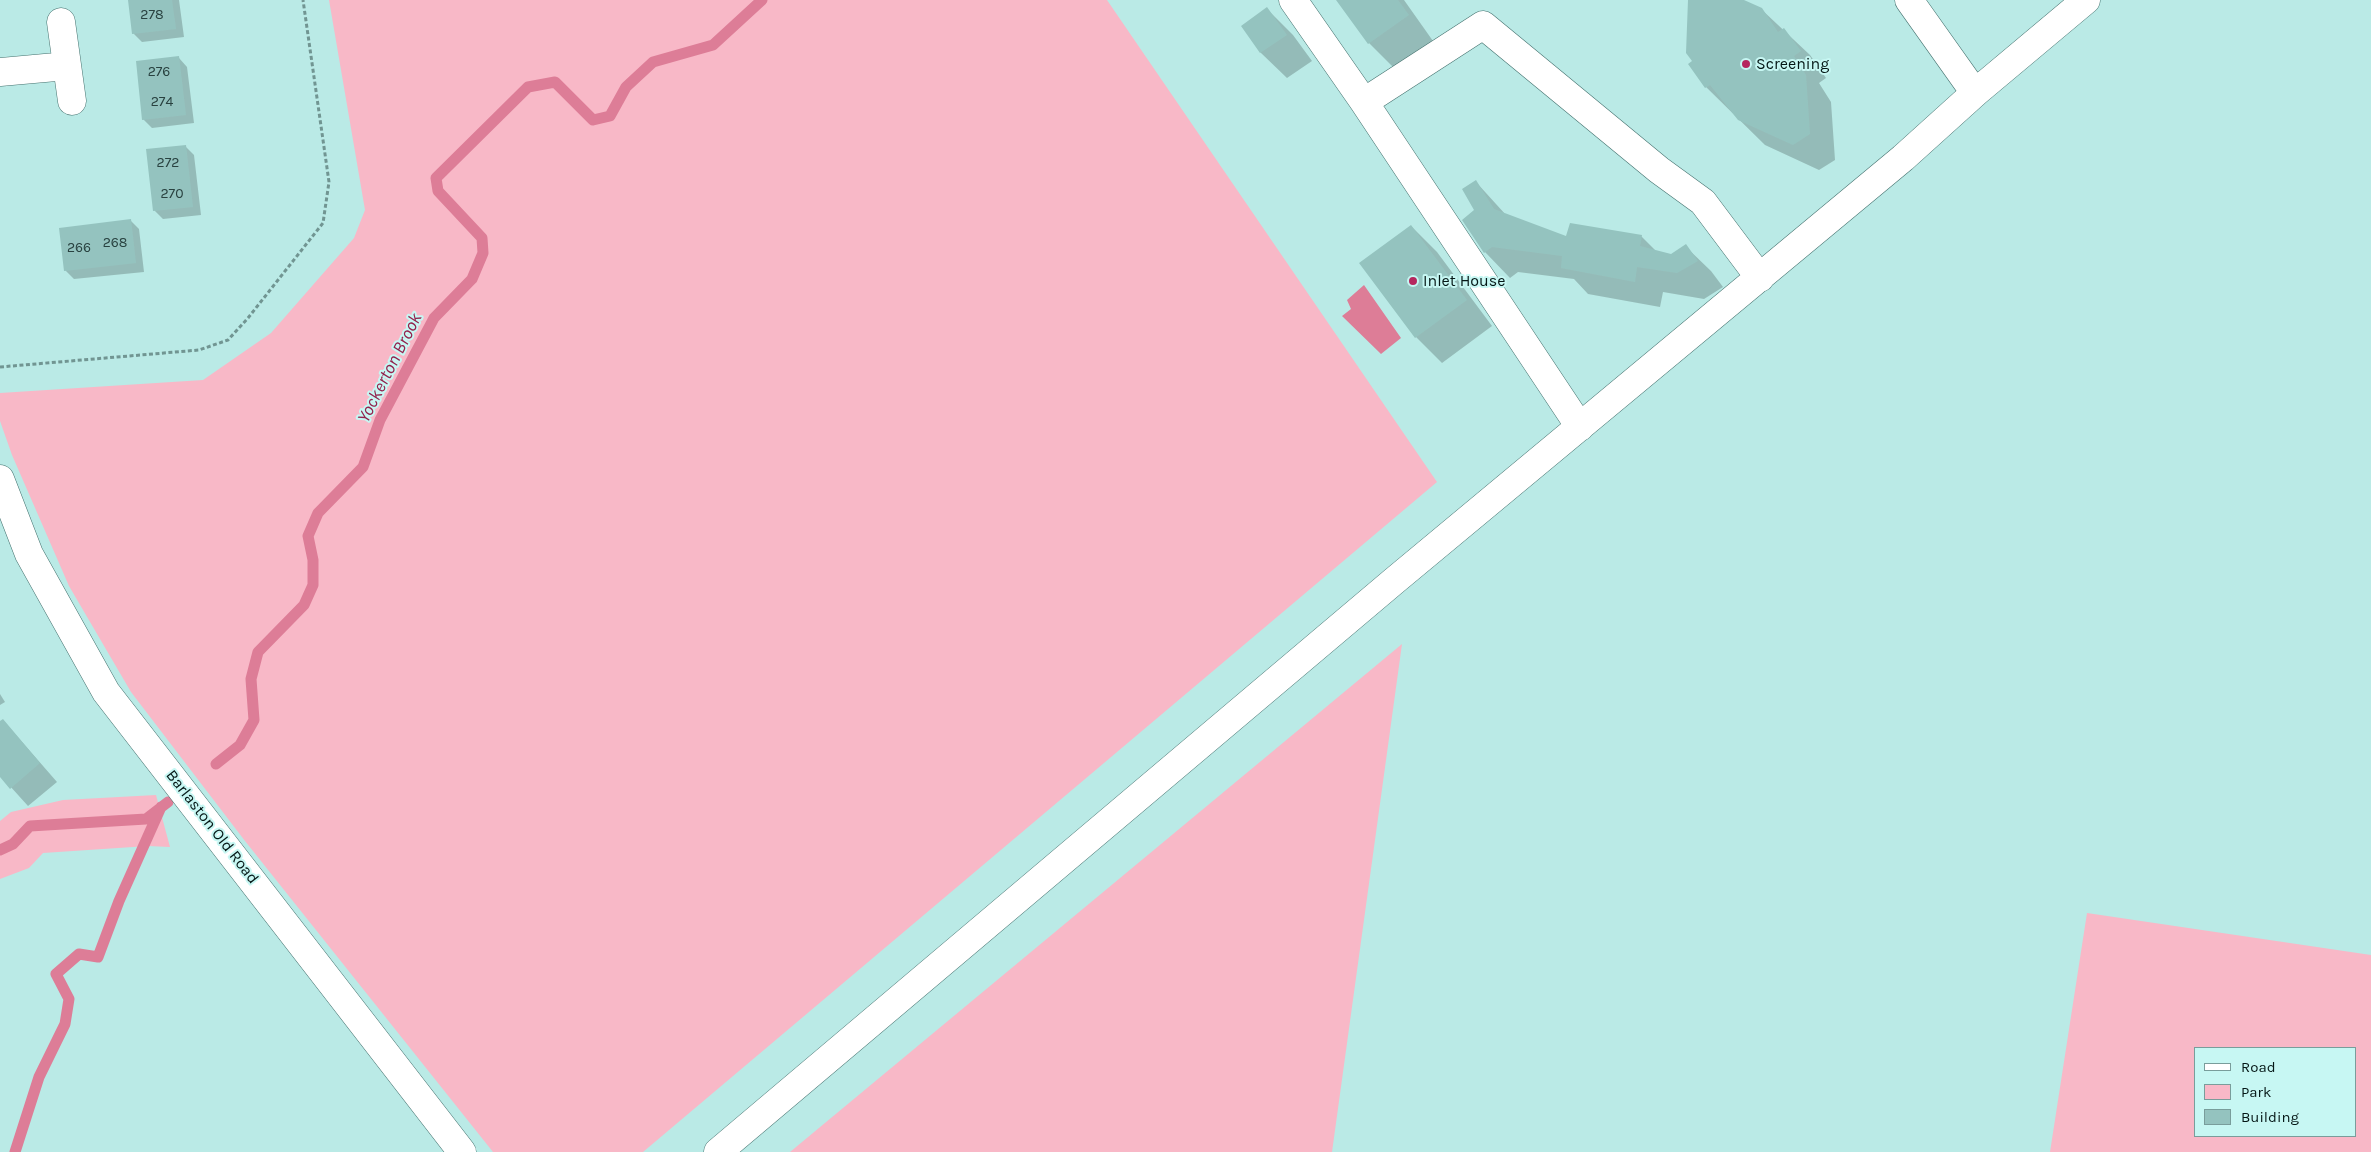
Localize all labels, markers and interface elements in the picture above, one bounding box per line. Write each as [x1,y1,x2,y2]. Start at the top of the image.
house number: 278 [140,7,164,23]
place label: Screening [1756,54,1829,74]
marker: Screening [1740,58,1752,70]
house number: 276 [148,64,170,80]
house number: 274 [151,94,173,110]
house number: 272 [157,155,179,171]
house number: 270 [161,186,183,202]
house number: 268 [103,235,127,251]
house number: 266 [67,240,91,256]
place label: Inlet House [1423,271,1505,291]
marker: Inlet House [1407,275,1419,287]
water label: Yockerton Brook [353,310,427,426]
street label: Barlaston Old Road [162,766,262,888]
legend [2194,1047,2356,1137]
text: Road [2241,1058,2276,1076]
text: Park [2241,1083,2271,1101]
text: Building [2241,1108,2299,1126]

